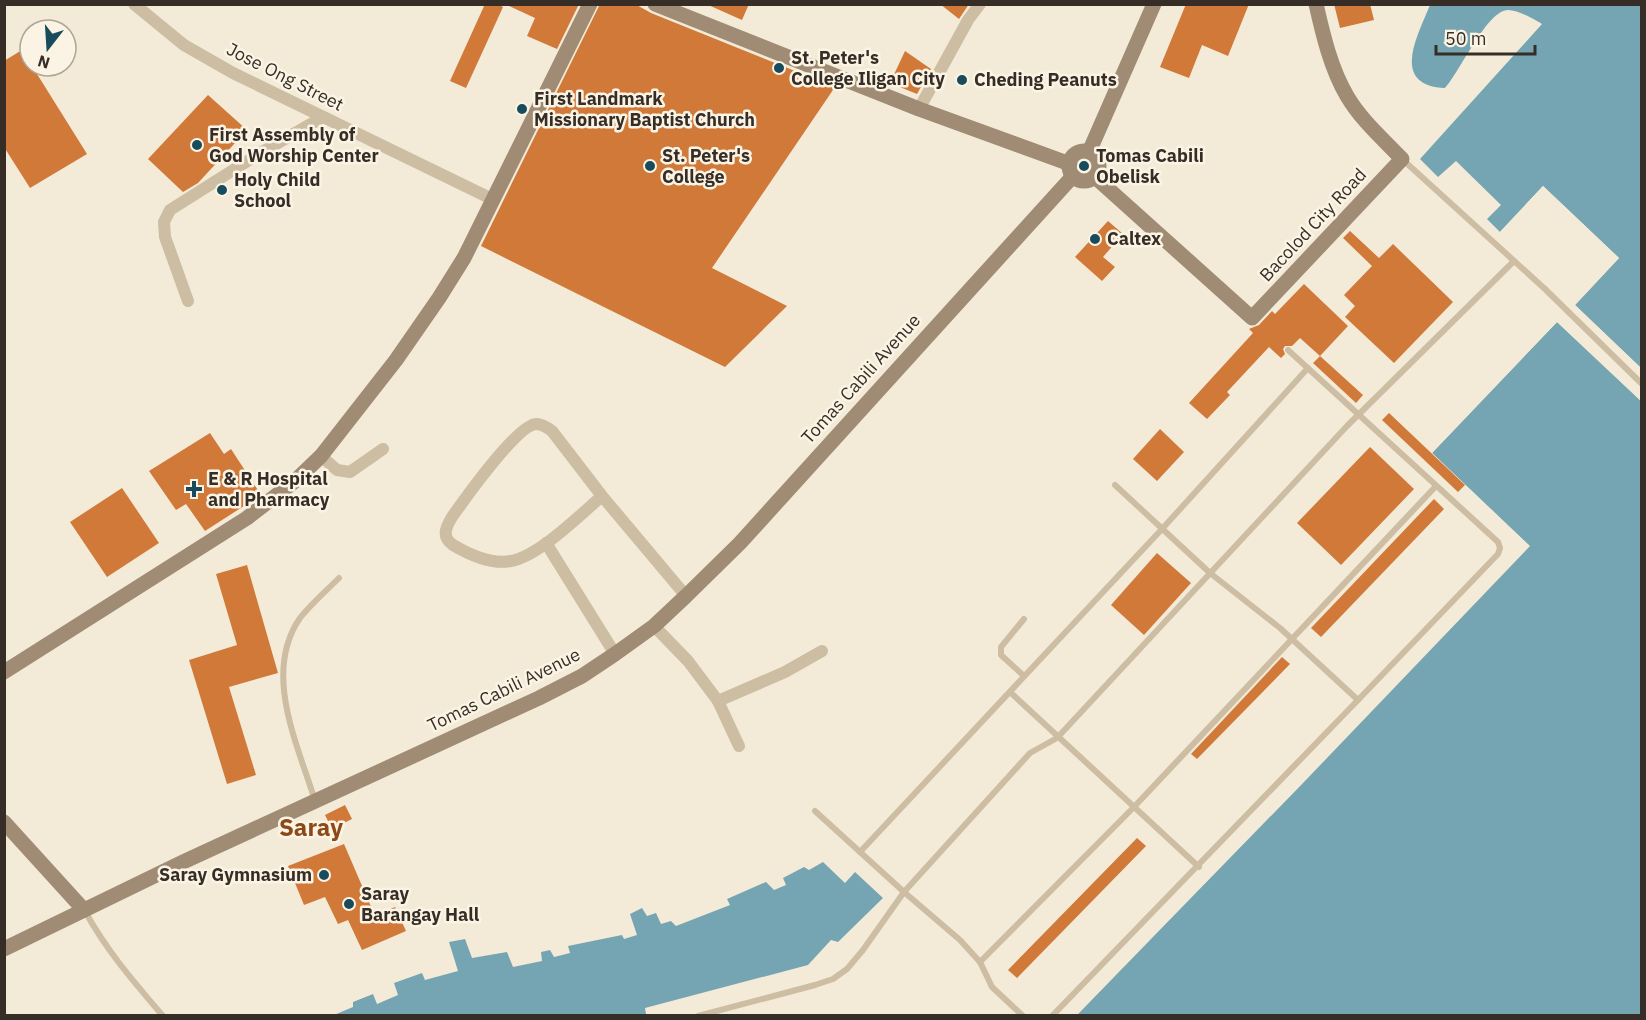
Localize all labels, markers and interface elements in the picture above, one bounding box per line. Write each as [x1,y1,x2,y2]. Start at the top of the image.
north arrow [18,18,78,78]
scale bar [1436,18,1535,56]
text: 50 m [1445,27,1487,50]
street label: Jose Ong Street [223,37,348,116]
place label: St. Peter's College Iligan City [791,46,945,90]
text: N [35,51,52,74]
marker: St. Peter's College Iligan City [772,61,786,75]
place label: Cheding Peanuts [974,68,1117,91]
marker: Cheding Peanuts [955,73,969,87]
place label: First Landmark Missionary Baptist Church [534,87,755,131]
marker: First Landmark Missionary Baptist Church [515,102,529,116]
place label: First Assembly of God Worship Center [209,123,379,167]
marker: First Assembly of God Worship Center [190,138,204,152]
place label: St. Peter's College [662,144,750,188]
place label: Tomas Cabili Obelisk [1096,144,1204,188]
marker: St. Peter's College [643,159,657,173]
marker: Tomas Cabili Obelisk [1077,159,1091,173]
street label: Bacolod City Road [1254,163,1371,286]
place label: Holy Child School [234,168,320,212]
marker: Holy Child School [215,183,229,197]
place label: Caltex [1107,227,1161,250]
marker: Caltex [1088,232,1102,246]
street label: Tomas Cabili Avenue [796,309,925,448]
place label: E & R Hospital and Pharmacy [208,467,330,511]
marker: E & R Hospital and Pharmacy [185,480,203,498]
street label: Tomas Cabili Avenue [424,643,584,736]
district label: Saray [279,811,343,843]
place label: Saray Gymnasium [159,863,312,886]
marker: Saray Gymnasium [317,868,331,882]
place label: Saray Barangay Hall [361,882,480,926]
marker: Saray Barangay Hall [342,897,356,911]

